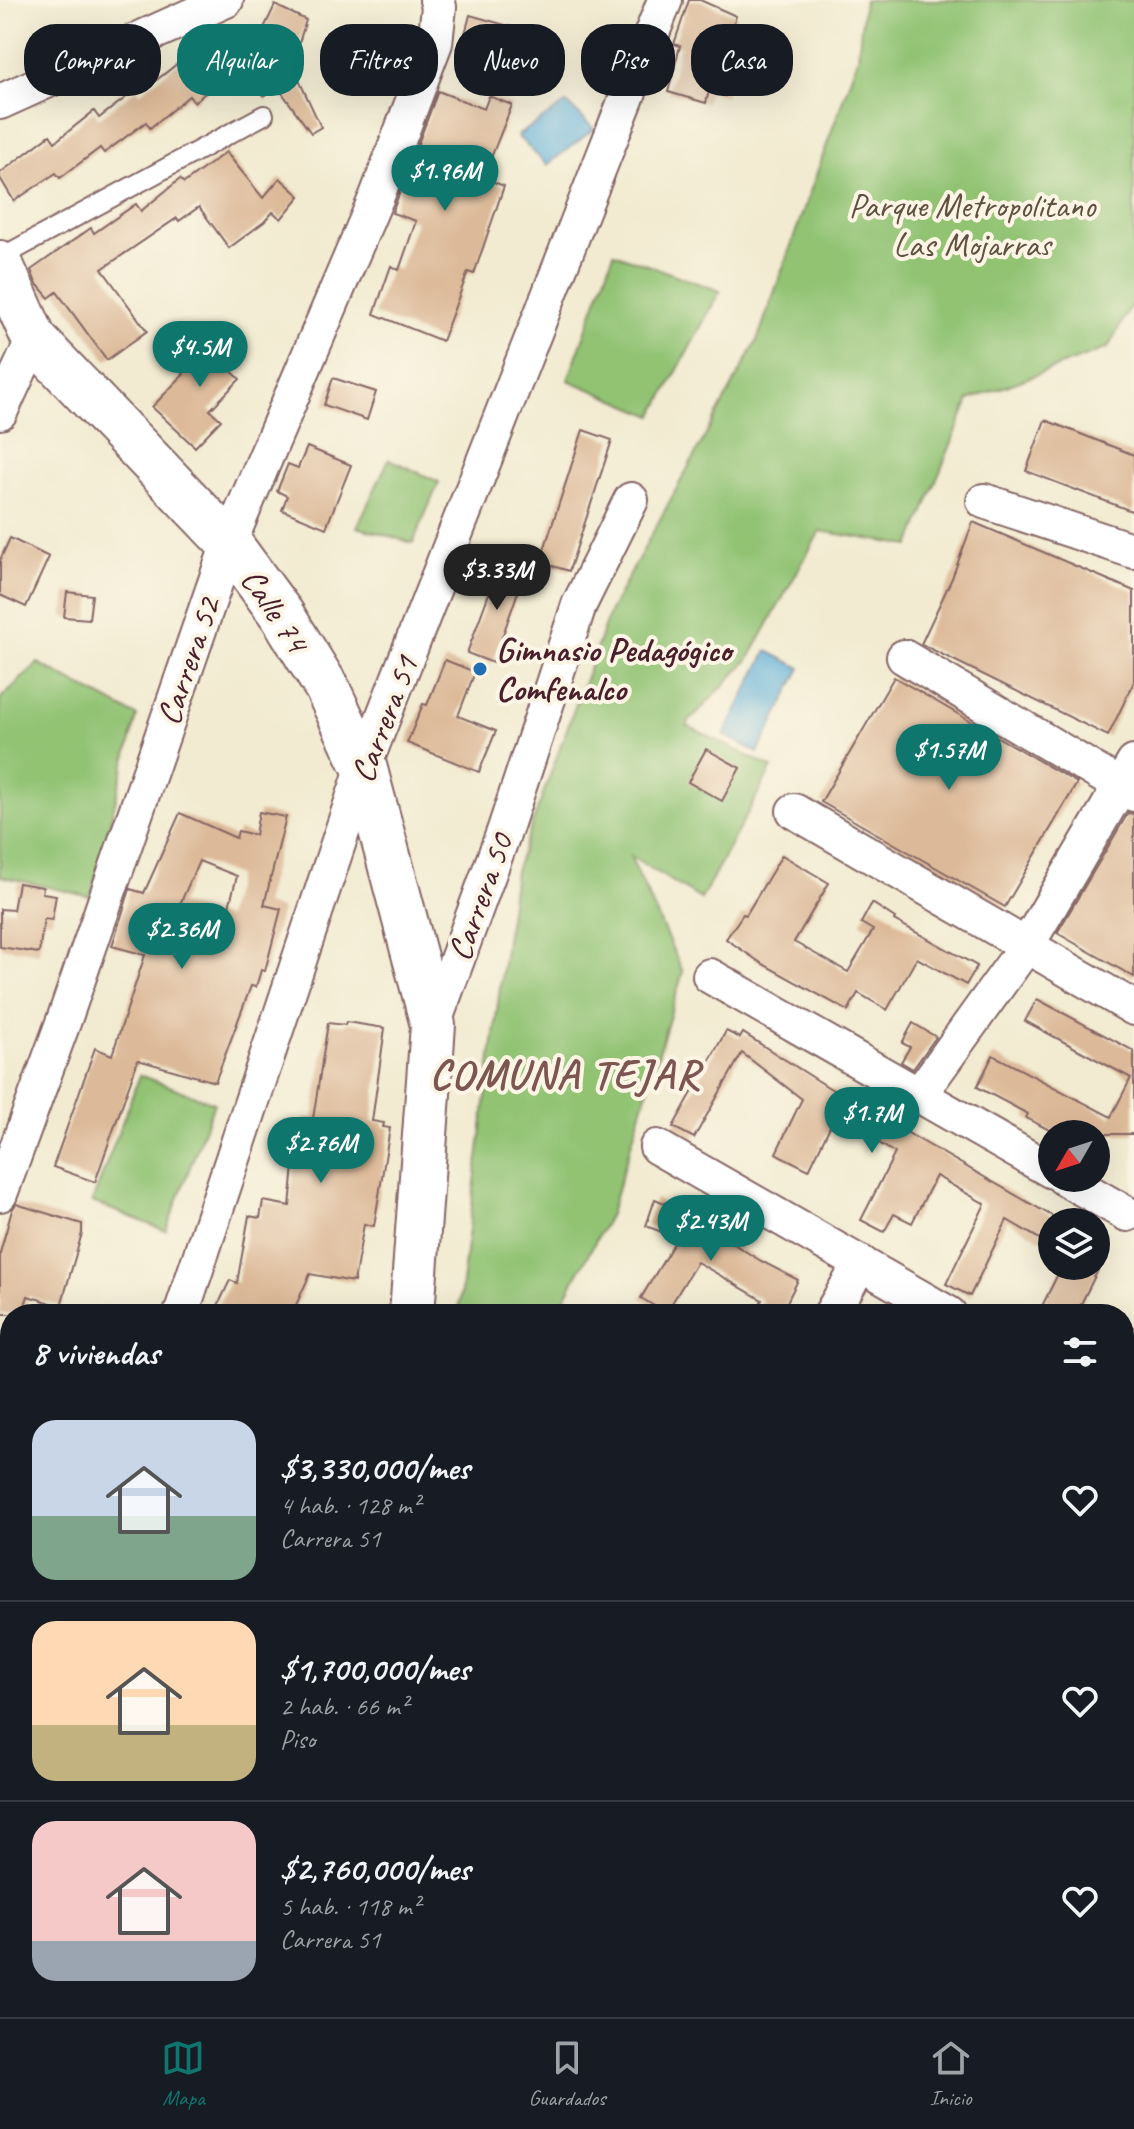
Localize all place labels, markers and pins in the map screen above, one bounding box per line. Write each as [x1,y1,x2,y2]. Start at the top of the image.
pin: $1.96M [380,145,510,213]
pin: $4.5M [144,321,256,389]
pin: $3.33M [432,544,562,612]
place label: Gimnasio Pedagógico Comfenalco [496,628,735,710]
marker: Gimnasio Pedagógico Comfenalco [471,660,489,678]
pin: $1.57M [884,724,1014,792]
pin: $2.36M [117,903,247,971]
pin: $1.7M [816,1087,928,1155]
pin: $2.76M [256,1117,386,1185]
pin: $2.43M [646,1195,776,1263]

